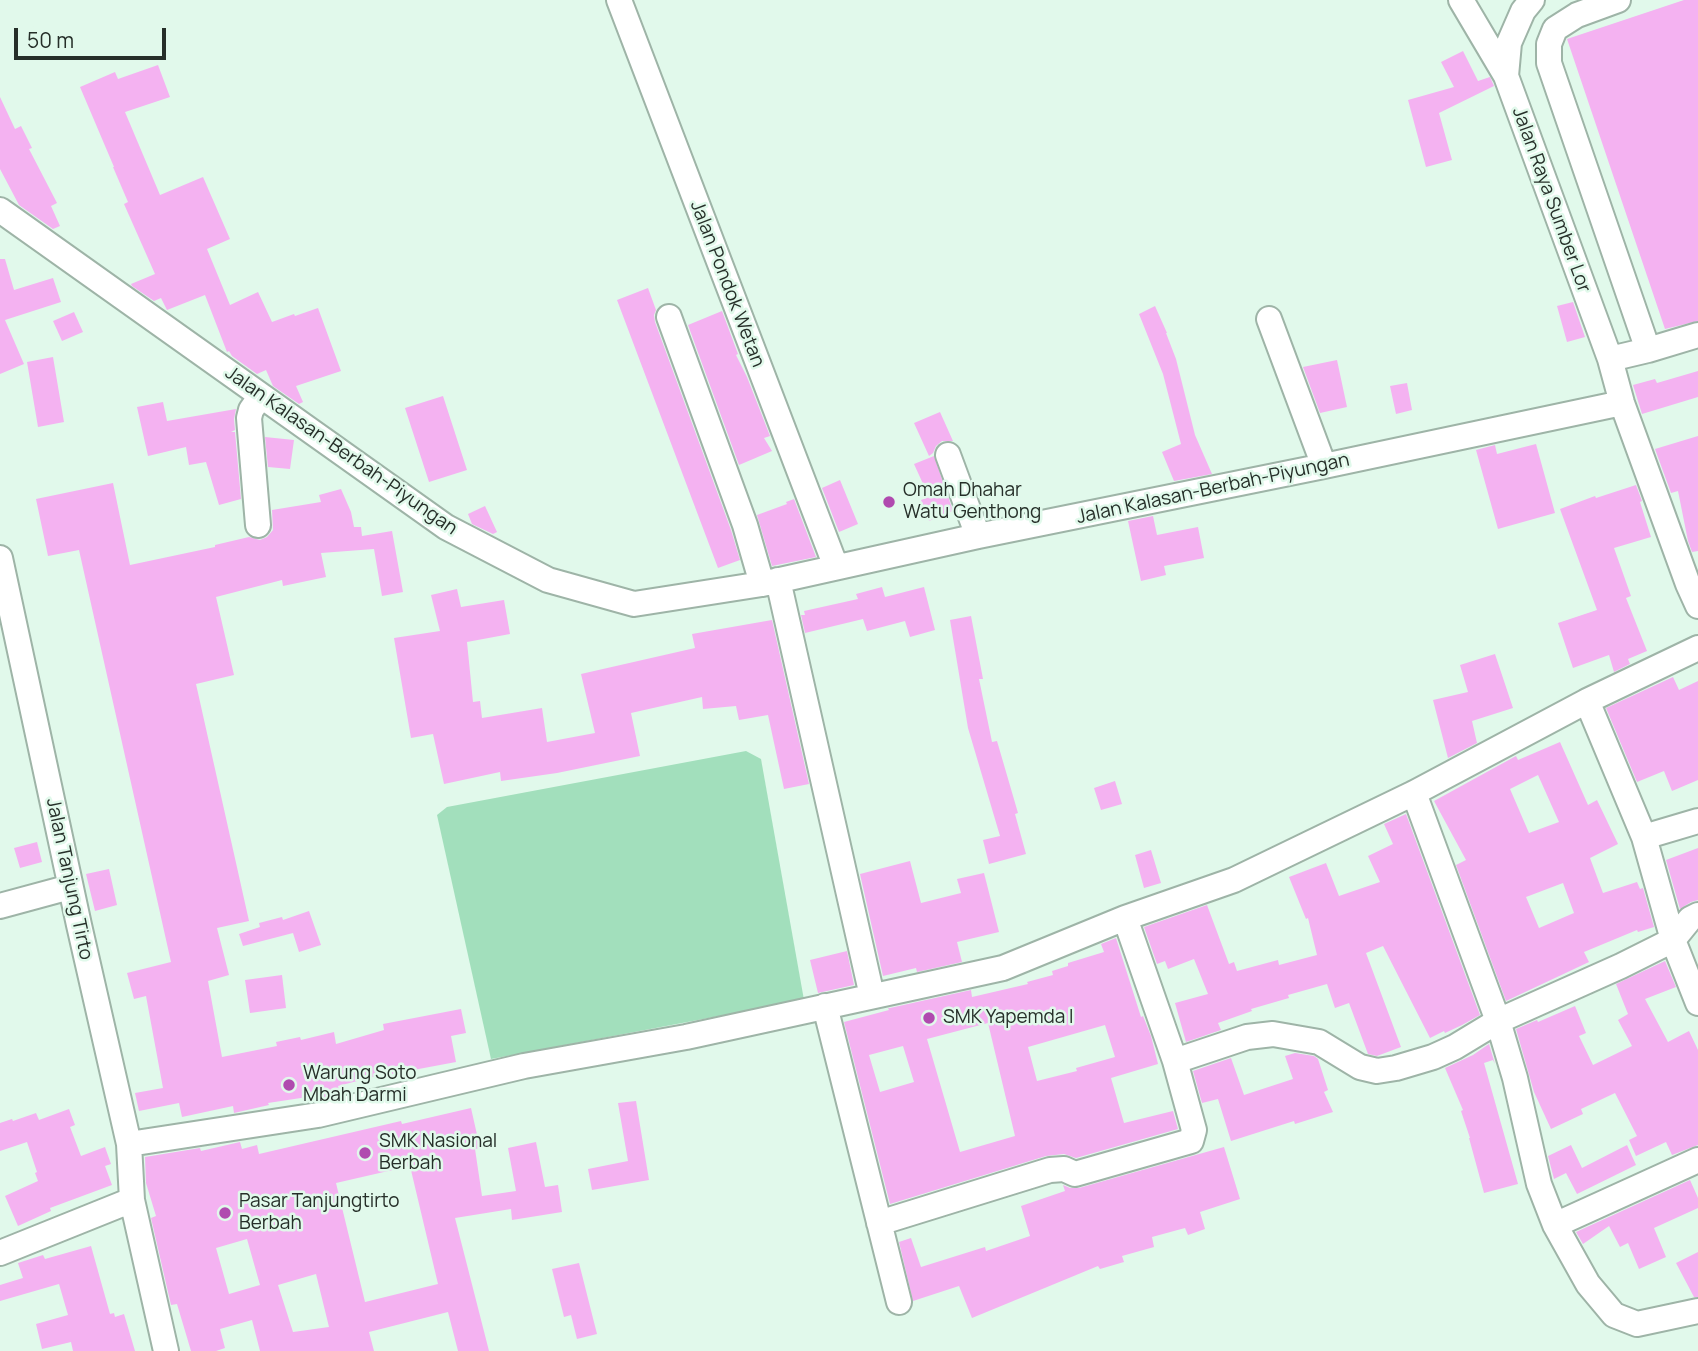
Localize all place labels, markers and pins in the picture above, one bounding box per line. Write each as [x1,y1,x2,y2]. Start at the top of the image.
place label: Omah Dhahar Watu Genthong [903,480,1041,524]
marker: Omah Dhahar Watu Genthong [881,494,897,510]
place label: SMK Yapemda I [943,1007,1074,1029]
marker: SMK Yapemda I [921,1010,937,1026]
place label: Warung Soto Mbah Darmi [303,1063,416,1107]
marker: Warung Soto Mbah Darmi [281,1077,297,1093]
place label: SMK Nasional Berbah [379,1131,497,1175]
marker: SMK Nasional Berbah [357,1145,373,1161]
place label: Pasar Tanjungtirto Berbah [239,1191,400,1235]
marker: Pasar Tanjungtirto Berbah [217,1205,233,1221]

